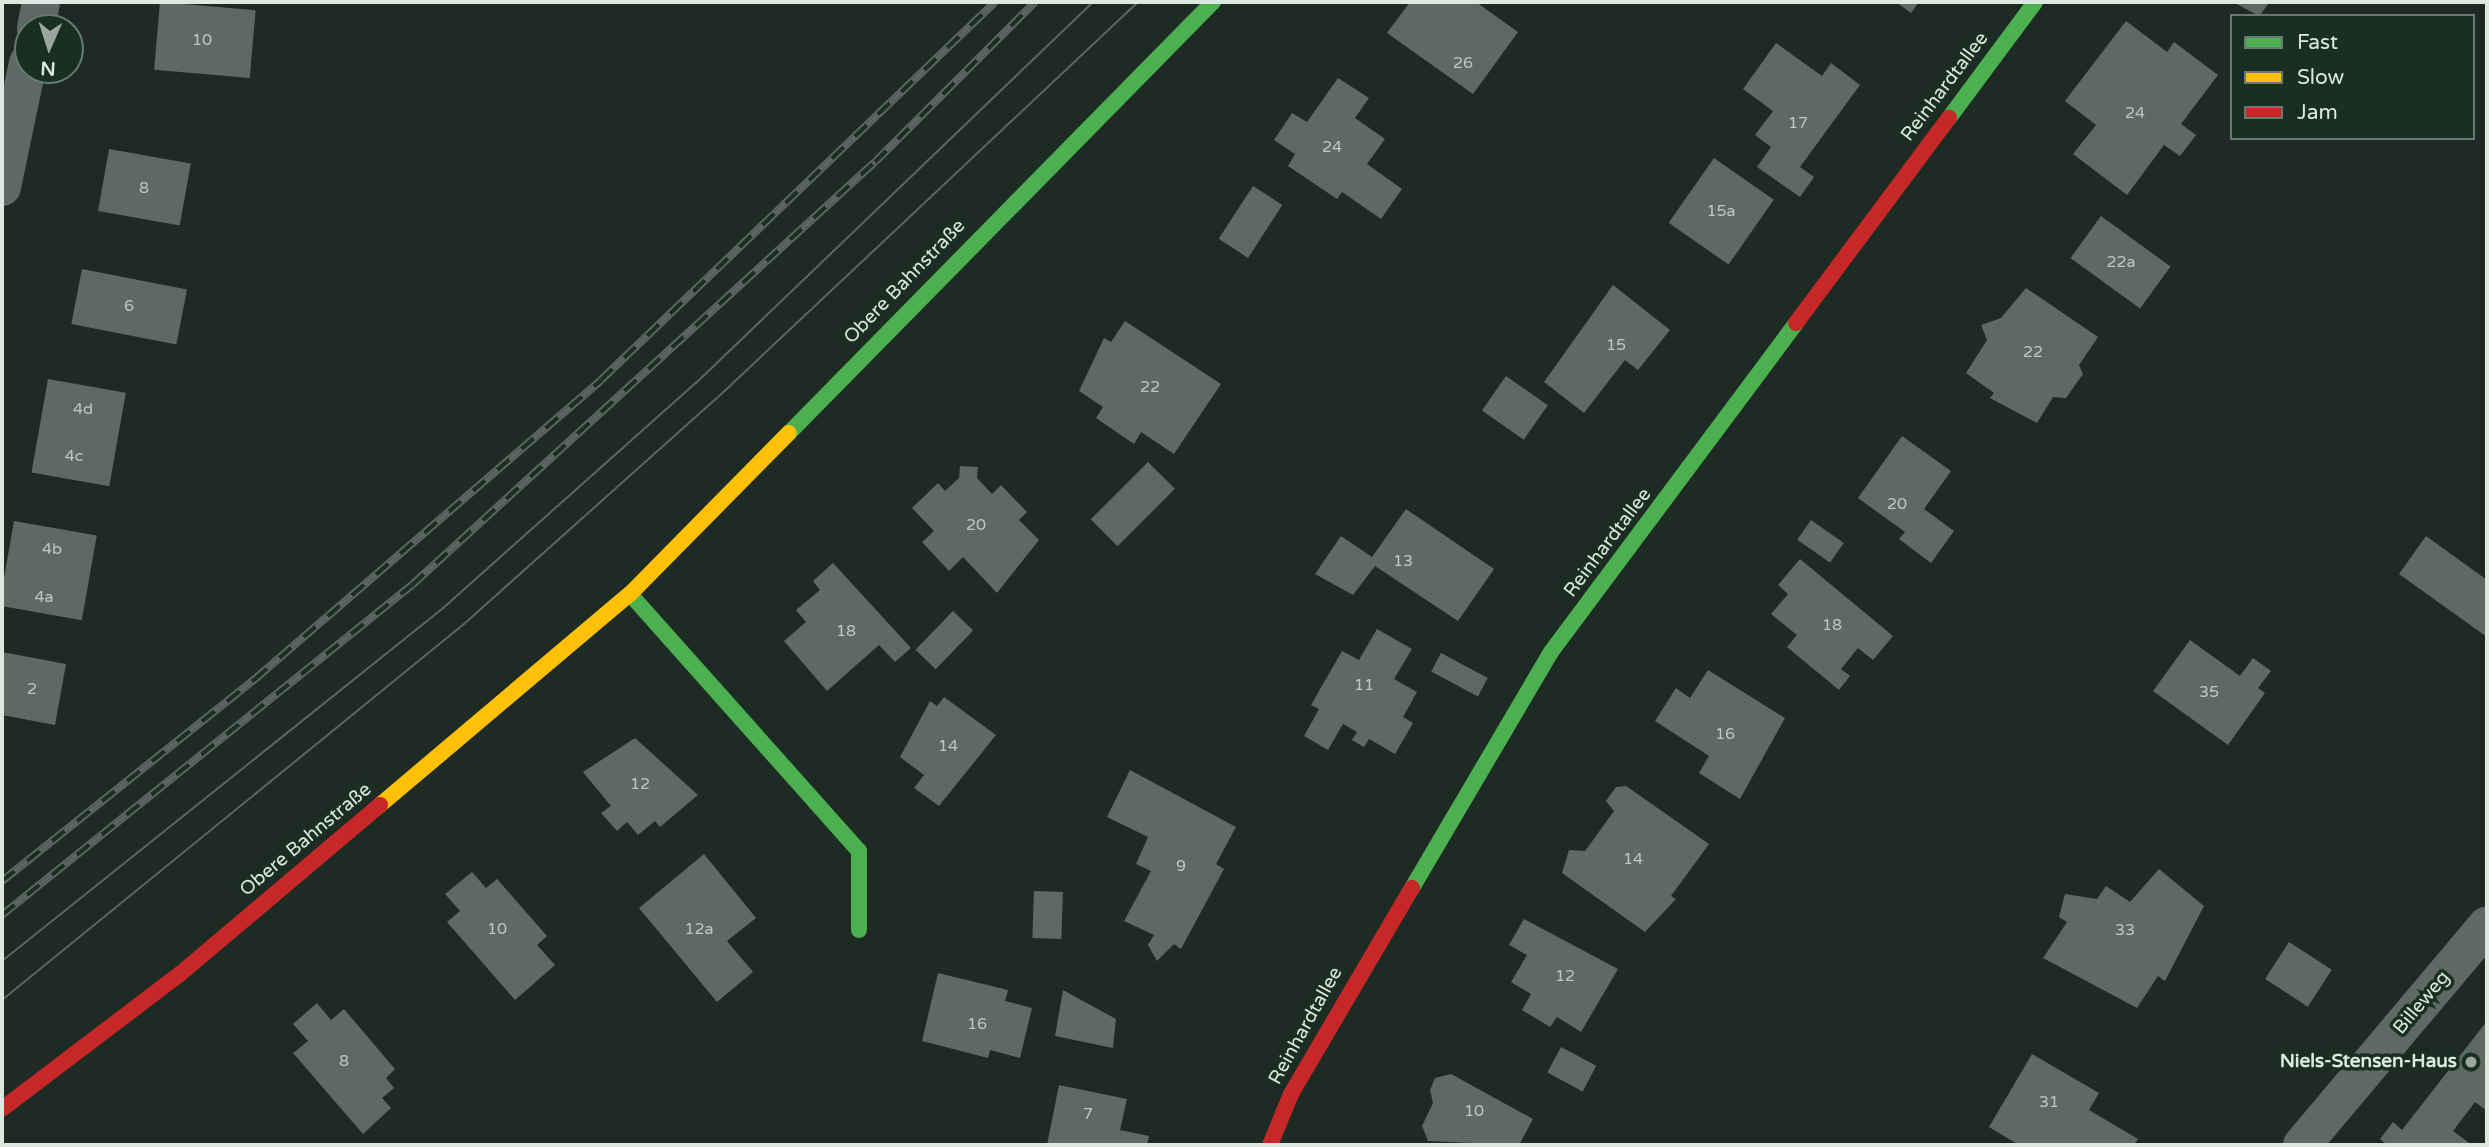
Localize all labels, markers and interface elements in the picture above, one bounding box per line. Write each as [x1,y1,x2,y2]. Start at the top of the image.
north arrow [14,14,84,84]
legend [2230,14,2475,140]
street label: Reinhardtallee [1897,28,1993,146]
house number: 10 [192,30,212,50]
text: Fast [2297,30,2338,55]
house number: 26 [1453,53,1473,73]
text: N [40,57,56,79]
text: Slow [2297,65,2344,90]
text: Jam [2297,100,2338,125]
house number: 24 [2125,103,2145,123]
house number: 17 [1788,113,1808,133]
house number: 24 [1322,137,1342,157]
house number: 8 [139,178,149,198]
house number: 15a [1706,201,1736,221]
street label: Obere Bahnstraße [840,215,970,349]
house number: 22a [2106,252,2136,272]
house number: 6 [124,296,134,316]
house number: 15 [1606,335,1626,355]
house number: 22 [2023,342,2043,362]
house number: 22 [1140,377,1160,397]
house number: 4d [73,399,93,419]
house number: 4c [65,446,83,466]
street label: Reinhardtallee [1560,484,1656,602]
house number: 20 [1887,494,1907,514]
house number: 20 [966,515,986,535]
house number: 4b [42,539,62,559]
house number: 13 [1393,551,1413,571]
house number: 4a [34,587,54,607]
house number: 18 [1822,615,1842,635]
house number: 18 [836,621,856,641]
house number: 11 [1354,675,1374,695]
house number: 2 [27,679,37,699]
house number: 35 [2199,682,2219,702]
house number: 16 [1715,724,1735,744]
house number: 14 [938,736,958,756]
house number: 12 [630,774,650,794]
street label: Obere Bahnstraße [236,778,376,902]
house number: 14 [1623,849,1643,869]
house number: 9 [1176,856,1186,876]
house number: 10 [487,919,507,939]
house number: 12a [684,919,714,939]
house number: 33 [2115,920,2135,940]
street label: Reinhardtallee [1264,963,1348,1089]
house number: 12 [1555,966,1575,986]
street label: Billeweg [2389,967,2455,1039]
house number: 16 [967,1014,987,1034]
house number: 8 [339,1051,349,1071]
place label: Niels-Stensen-Haus [2280,1051,2457,1073]
marker: Niels-Stensen-Haus [2463,1054,2479,1070]
house number: 31 [2039,1092,2059,1112]
house number: 10 [1464,1101,1484,1121]
house number: 7 [1083,1104,1093,1124]

